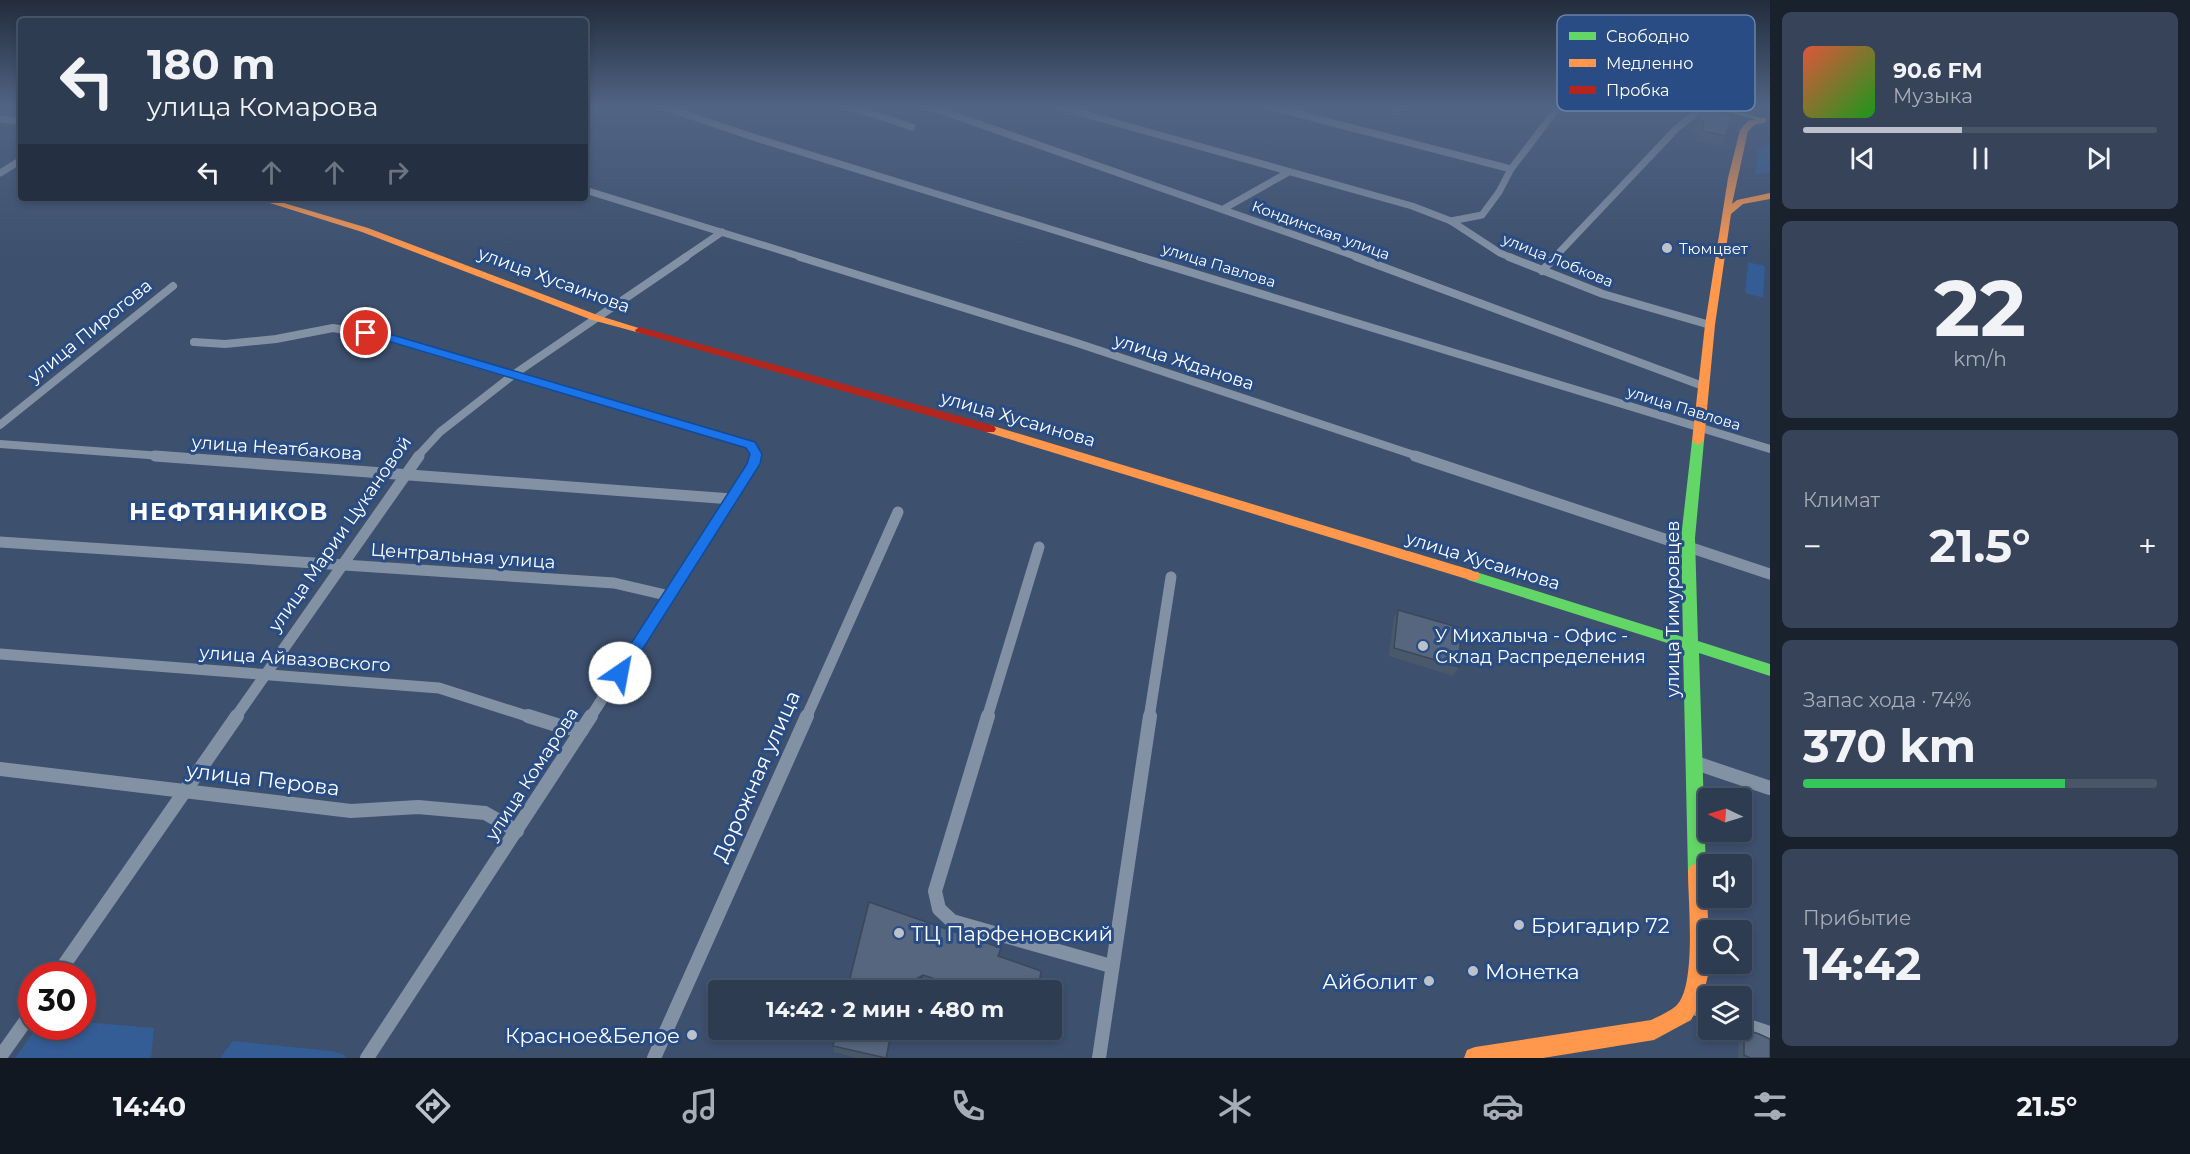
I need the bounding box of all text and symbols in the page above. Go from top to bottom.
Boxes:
legend [1557,15,1755,111]
text: Свободно [1606,27,1689,46]
text: 180 m [147,38,276,90]
icon: left [48,42,126,120]
text: Медленно [1606,54,1693,73]
text: 90.6 FM [1893,57,1982,84]
text: Пробка [1606,81,1669,100]
text: Музыка [1893,84,1973,108]
text: улица Комарова [147,90,379,123]
icon: previous [1846,142,1879,175]
icon: pause [1964,142,1997,175]
icon: next [2082,142,2115,175]
icon: left [192,156,225,189]
icon: ahead [255,156,288,189]
icon: ahead [318,156,351,189]
icon: right [381,156,414,189]
street label: Кондинская улица [1249,196,1393,264]
street label: улица Лобкова [1499,229,1616,291]
street label: улица Павлова [1159,238,1278,291]
place label: Тюмцвет [1679,239,1749,258]
marker: Тюмцвет [1660,241,1674,255]
street label: улица Хусаинова [474,242,633,318]
text: 22 [1934,260,2026,356]
street label: улица Пирогова [23,274,156,388]
pin [340,307,391,358]
icon: arrive [349,316,382,349]
street label: улица Жданова [1110,329,1257,395]
text: km/h [1953,347,2007,371]
street label: улица Павлова [1624,381,1743,434]
street label: улица Хусаинова [937,386,1098,452]
street label: улица Неатбакова [190,431,363,465]
street label: улица Марии Цукановой [263,432,416,637]
text: Климат [1803,488,1880,512]
district label: НЕФТЯНИКОВ [129,497,329,526]
text: 21.5° [1929,518,2031,573]
street label: улица Тимуровцев [1662,520,1684,699]
text: − [1803,526,1822,566]
text: + [2138,526,2157,566]
street label: улица Хусаинова [1402,527,1563,595]
street label: Центральная улица [370,539,556,573]
place label: У Михалыча - Офис - Склад Распределения [1435,625,1646,668]
marker: У Михалыча - Офис - Склад Распределения [1416,639,1430,653]
street label: улица Айвазовского [198,641,391,677]
position arrow [588,641,652,705]
street label: Дорожная улица [707,687,805,865]
text: Запас хода · 74% [1803,688,1971,712]
street label: улица Комарова [480,703,583,846]
text: 370 km [1803,718,1976,773]
street label: улица Перова [184,757,341,801]
north arrow [1698,788,1752,842]
map controls [1698,788,1752,1040]
button: sound [1698,854,1752,908]
text: Прибытие [1803,906,1911,930]
place label: Бригадир 72 [1531,913,1670,938]
marker: Бригадир 72 [1512,918,1526,932]
button: search [1698,920,1752,974]
place label: ТЦ Парфеновский [911,921,1113,946]
marker: ТЦ Парфеновский [892,926,906,940]
text: 14:42 [1803,936,1921,991]
place label: Монетка [1485,959,1579,984]
speed limit sign: 30 [18,962,96,1040]
marker: Монетка [1466,964,1480,978]
place label: Айболит [1322,969,1417,994]
marker: Айболит [1422,974,1436,988]
button: layers [1698,986,1752,1040]
text: 14:42 · 2 мин · 480 m [766,996,1004,1023]
place label: Красное&Белое [505,1023,680,1048]
marker: Красное&Белое [685,1028,699,1042]
icon: directions [412,1085,454,1127]
icon: music [679,1085,721,1127]
icon: phone [947,1085,989,1127]
icon: climate [1214,1085,1256,1127]
icon: car [1482,1085,1524,1127]
icon: filters [1749,1085,1791,1127]
text: 14:40 [113,1090,186,1123]
text: 21.5° [2016,1090,2077,1123]

